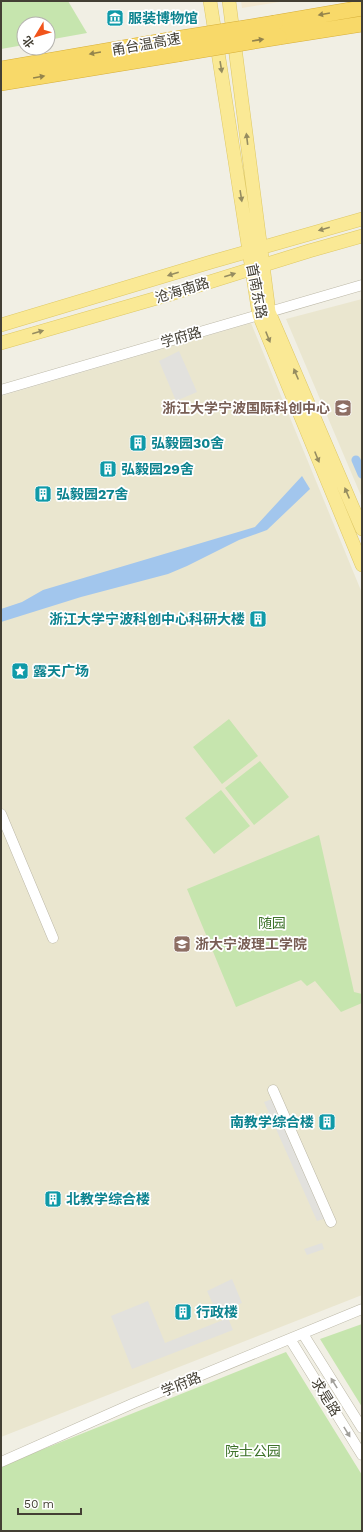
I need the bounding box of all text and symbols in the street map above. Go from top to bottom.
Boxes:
museum icon: 服装博物馆 [105,8,125,28]
place label: 服装博物馆 [128,10,198,26]
one-way arrow [317,12,330,18]
north arrow [16,16,56,56]
street label: 甬台温高速 [110,30,182,58]
text: 北 [20,34,37,50]
one-way arrow [252,37,264,43]
one-way arrow [89,50,101,56]
one-way arrow [218,61,224,73]
one-way arrow [33,74,46,80]
one-way arrow [244,133,250,145]
one-way arrow [238,190,244,202]
one-way arrow [318,226,330,232]
street label: 首南东路 [244,262,270,320]
one-way arrow [166,271,178,277]
one-way arrow [224,272,236,278]
street label: 沧海南路 [153,274,211,306]
street label: 学府路 [159,324,203,350]
one-way arrow [33,329,45,335]
one-way arrow [265,331,271,342]
one-way arrow [292,367,298,379]
school or university icon: 浙江大学宁波国际科创中心 [333,398,353,418]
place label: 浙江大学宁波国际科创中心 [162,400,330,416]
building icon: 弘毅园30舍 [128,433,148,453]
place label: 弘毅园30舍 [151,435,224,451]
one-way arrow [314,451,320,462]
building icon: 弘毅园29舍 [98,459,118,479]
place label: 弘毅园29舍 [121,461,194,477]
building icon: 弘毅园27舍 [33,484,53,504]
place label: 弘毅园27舍 [56,486,129,502]
one-way arrow [344,488,350,499]
building icon: 浙江大学宁波科创中心科研大楼 [248,609,268,629]
place label: 浙江大学宁波科创中心科研大楼 [49,611,245,627]
place icon: 露天广场 [10,661,30,681]
place label: 露天广场 [33,663,89,679]
park label: 随园 [258,915,286,931]
school or university icon: 浙大宁波理工学院 [172,934,192,954]
place label: 浙大宁波理工学院 [195,936,307,952]
building icon: 南教学综合楼 [317,1112,337,1132]
place label: 南教学综合楼 [230,1114,314,1130]
building icon: 北教学综合楼 [43,1189,63,1209]
place label: 北教学综合楼 [66,1191,150,1207]
building icon: 行政楼 [173,1302,193,1322]
place label: 行政楼 [196,1304,238,1320]
street label: 学府路 [159,1369,203,1399]
street label: 求是路 [308,1375,344,1419]
one-way arrow [330,1378,338,1388]
one-way arrow [344,1426,351,1438]
park label: 院士公园 [225,1443,281,1459]
scale bar [18,1490,81,1516]
text: 50 m [24,1497,54,1511]

